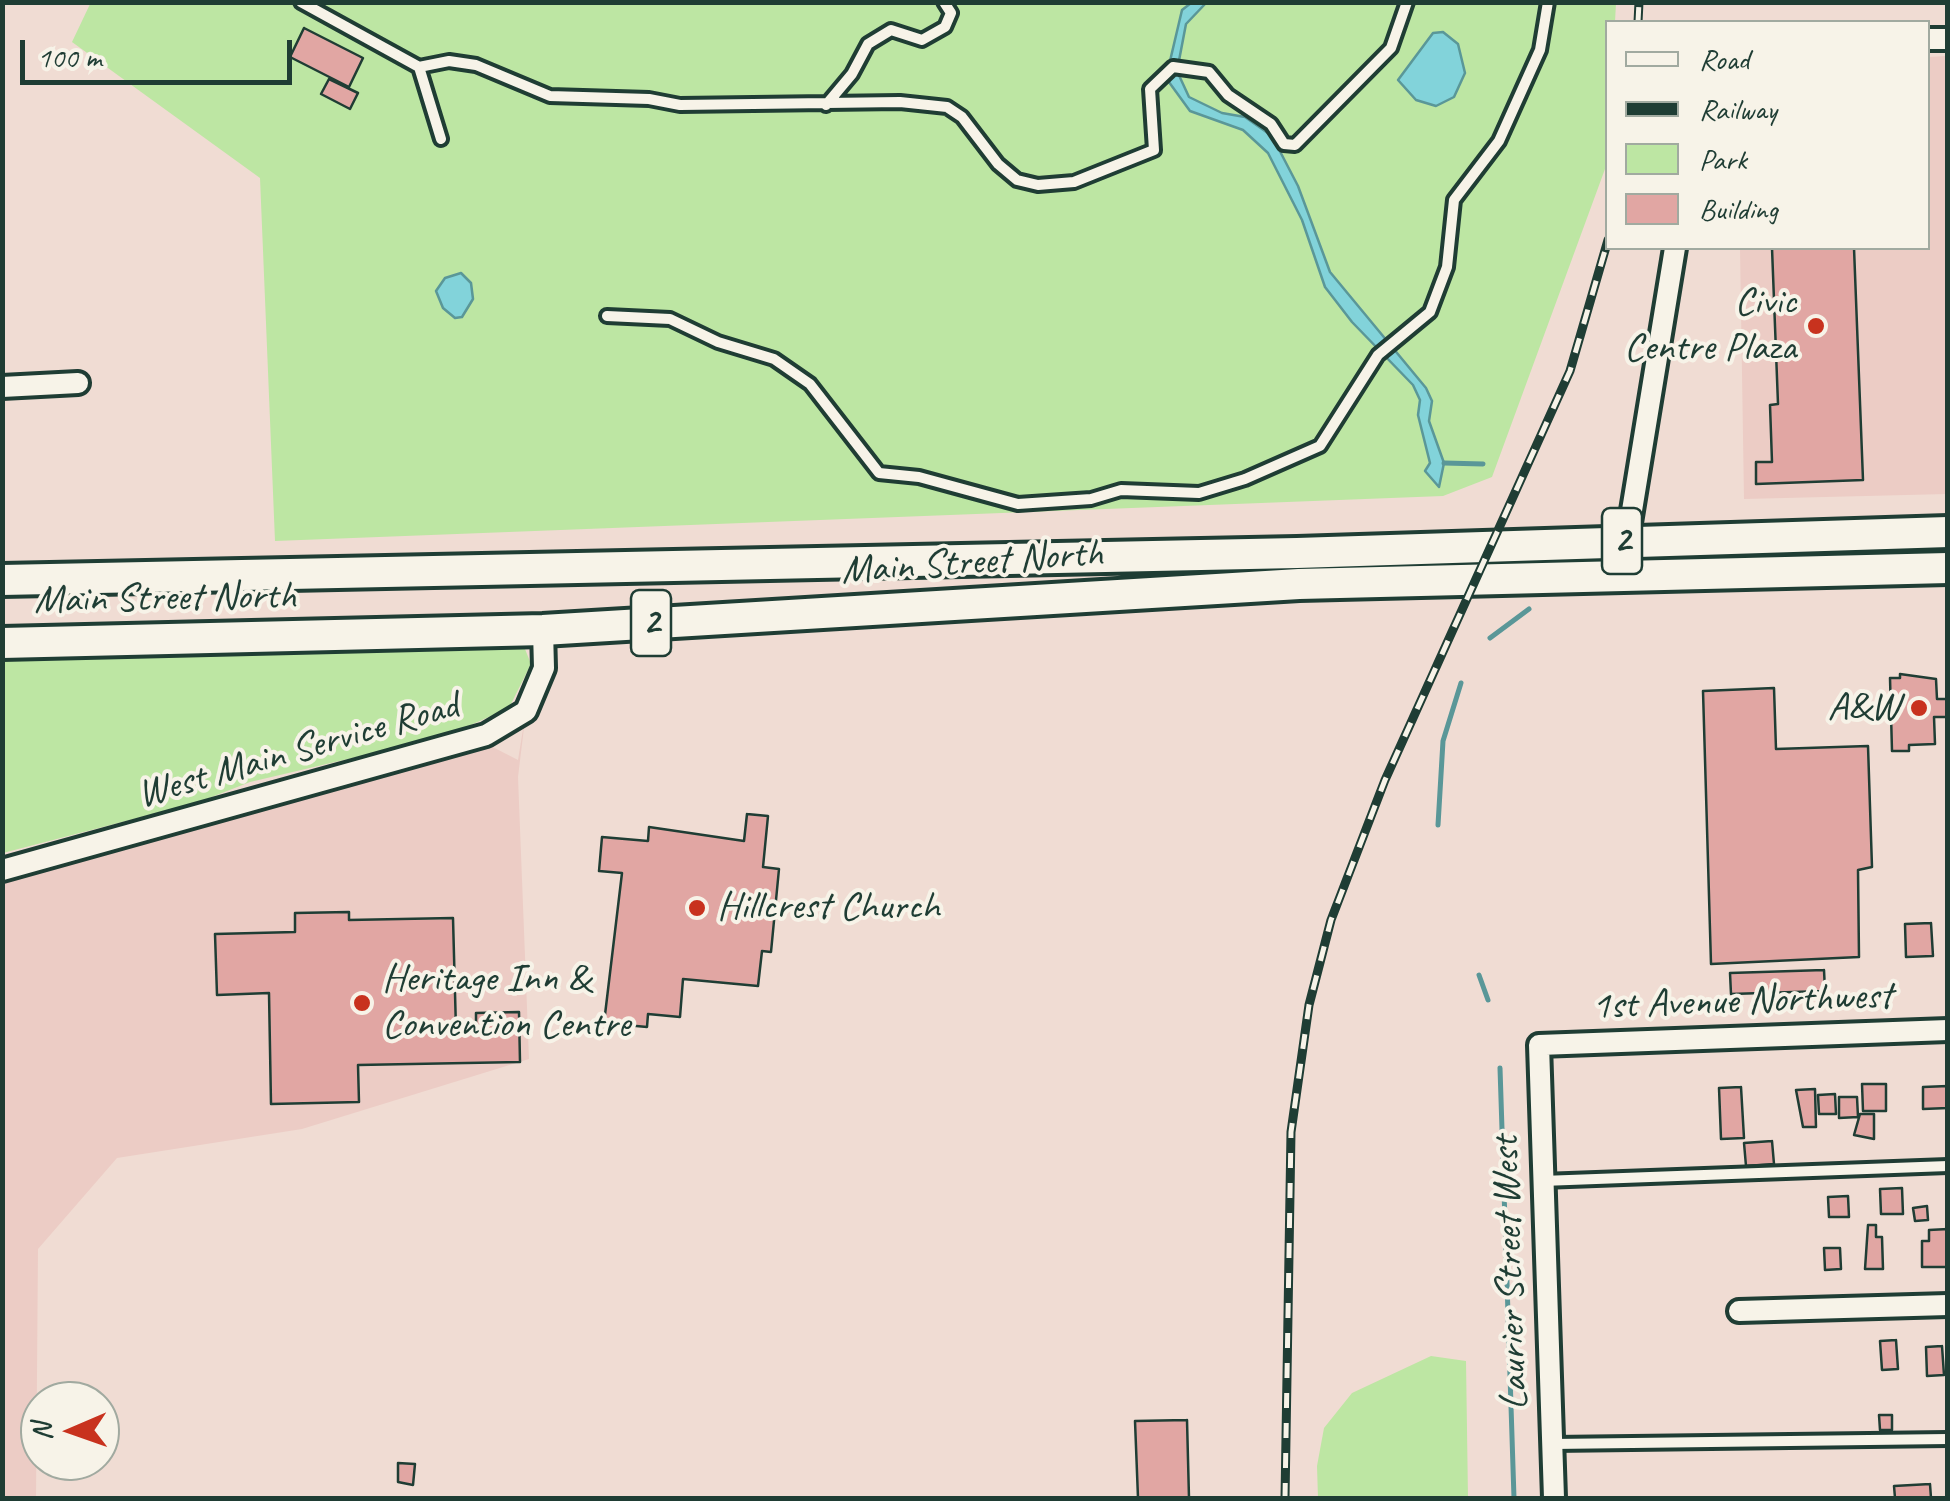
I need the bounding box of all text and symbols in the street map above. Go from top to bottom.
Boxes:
scale bar [25,20,298,82]
legend [1605,20,1930,250]
text: 100 m [37,38,102,76]
text: Road [1699,40,1749,78]
text: Railway [1699,90,1777,128]
text: Park [1699,140,1747,178]
text: Building [1699,190,1778,228]
place label: Civic Centre Plaza [1624,279,1796,373]
marker: Civic Centre Plaza [1805,315,1827,337]
road number: 2 [1602,508,1642,574]
street label: Main Street North [840,530,1104,596]
street label: Main Street North [34,573,296,625]
road number: 2 [631,590,671,656]
street label: West Main Service Road [132,682,464,820]
place label: A&W [1828,684,1899,732]
marker: A&W [1908,697,1930,719]
place label: Hillcrest Church [717,884,940,932]
marker: Hillcrest Church [686,897,708,919]
place label: Heritage Inn & Convention Centre [382,956,630,1050]
street label: 1st Avenue Northwest [1591,973,1893,1031]
marker: Heritage Inn & Convention Centre [351,992,373,1014]
street label: Laurier Street West [1482,1135,1540,1411]
north arrow [20,1381,120,1481]
text: N [24,1423,59,1441]

